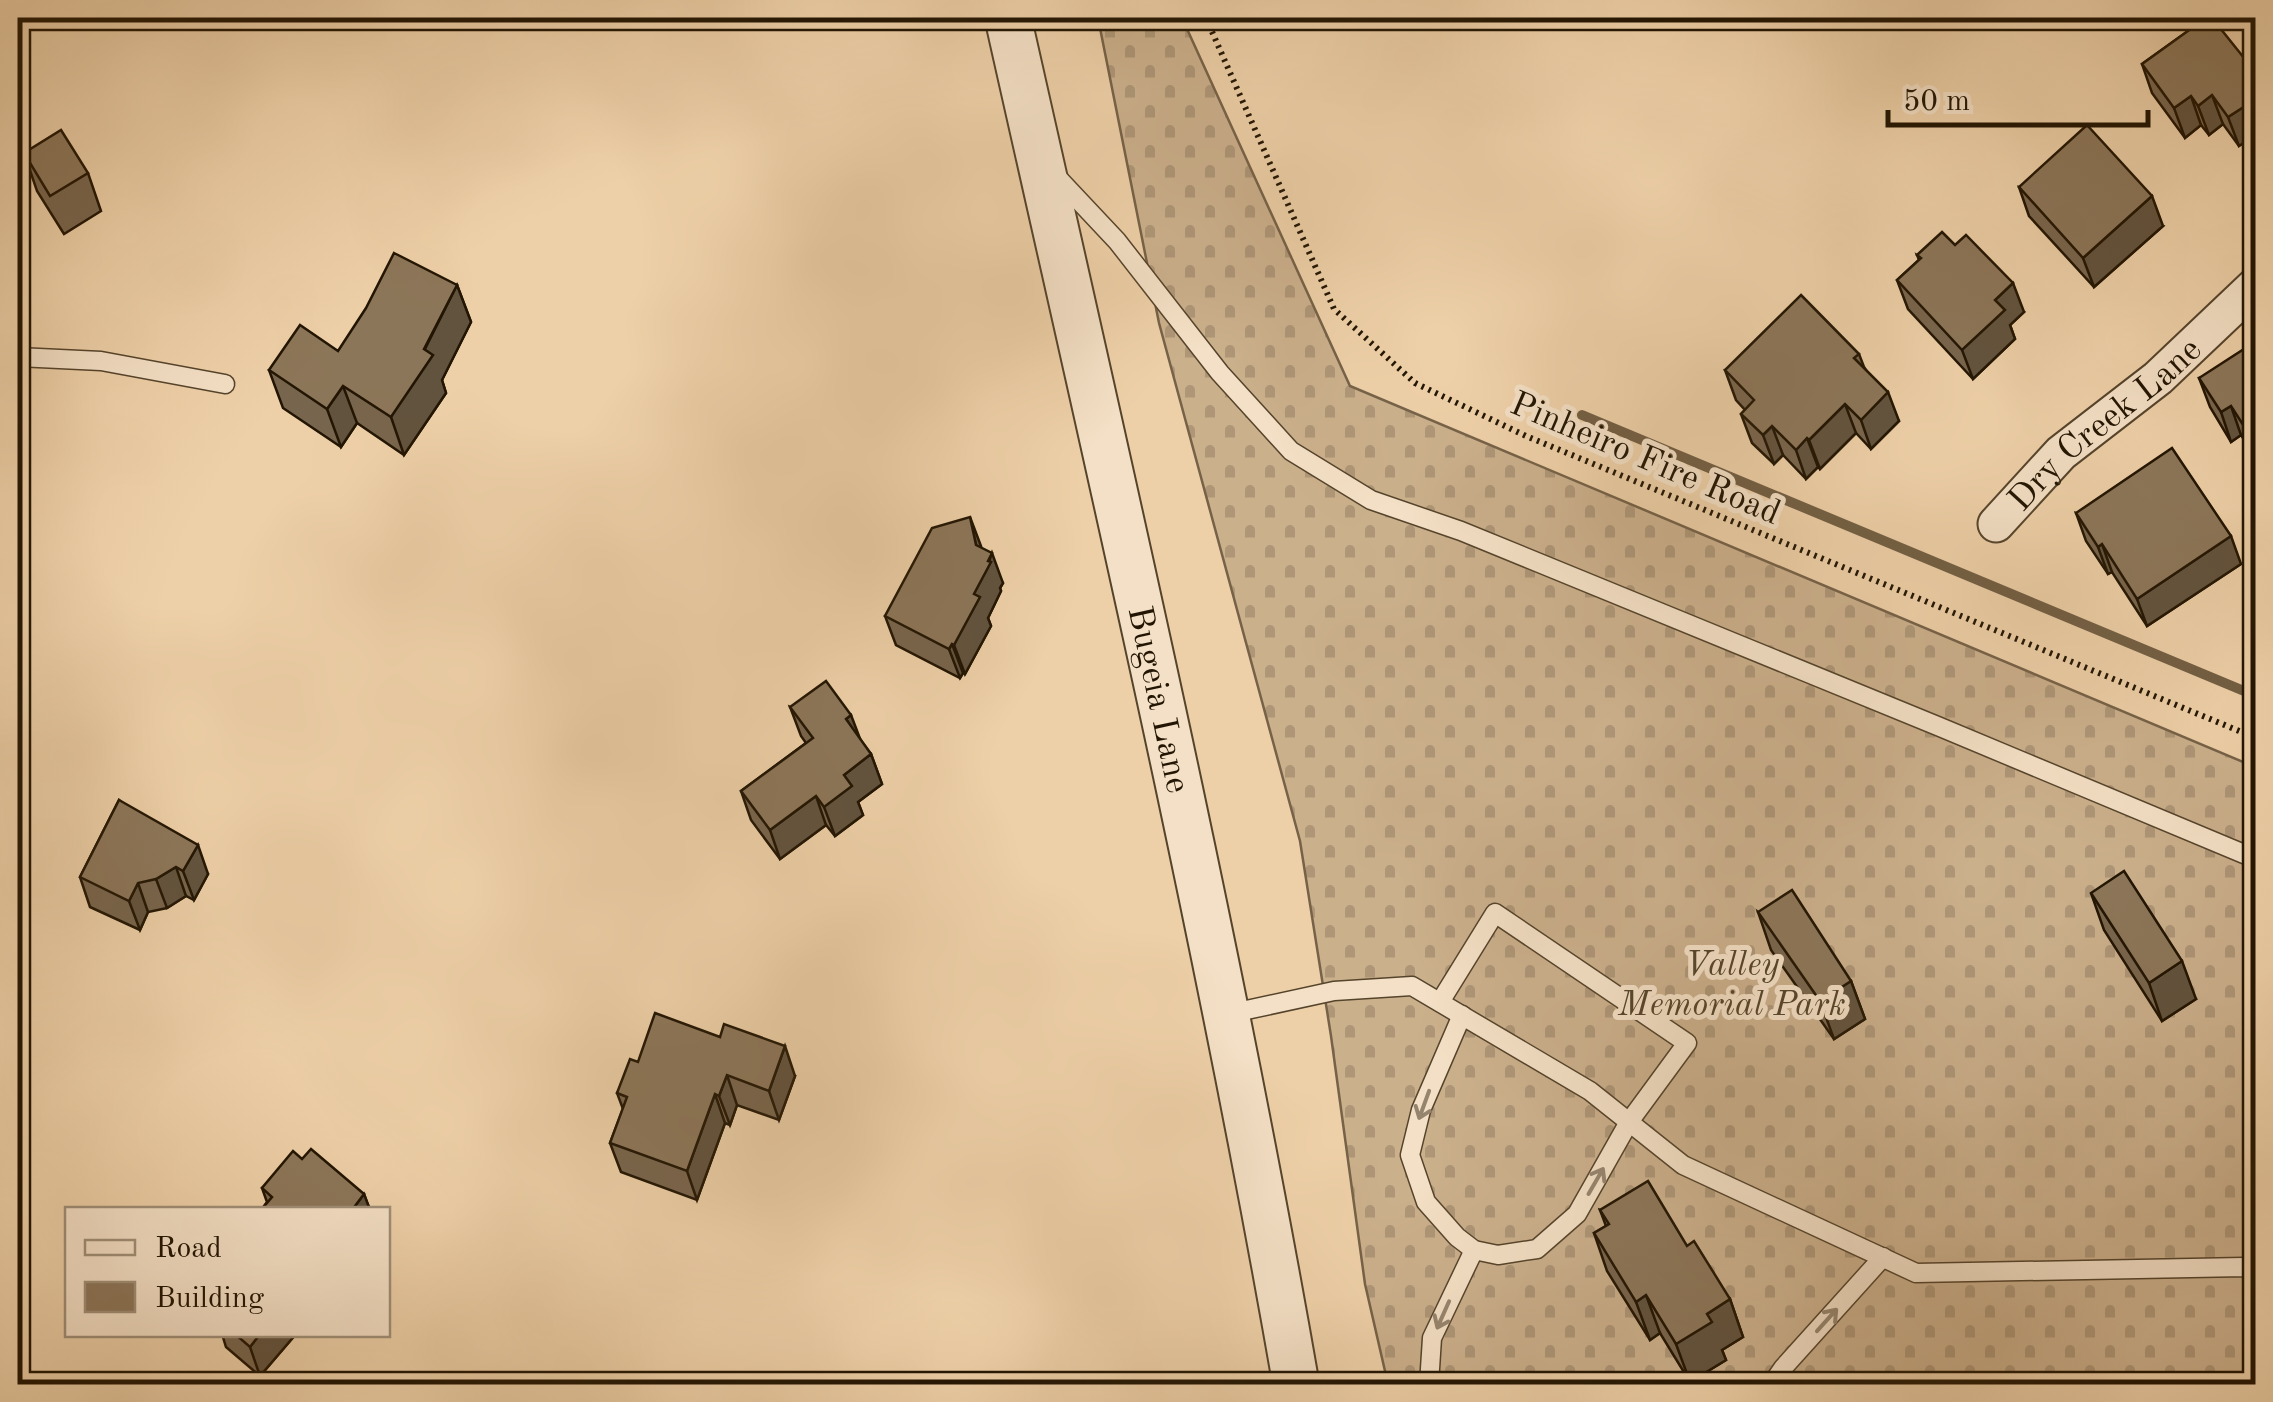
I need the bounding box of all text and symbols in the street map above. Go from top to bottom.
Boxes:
scale bar [1888,65,2148,127]
text: 50 m [1903,87,1970,117]
street label: Dry Creek Lane [2003,332,2209,518]
street label: Pinheiro Fire Road [1505,387,1785,532]
street label: Bugeia Lane [1120,603,1195,796]
park label: Valley Memorial Park [1617,948,1846,1023]
one-way arrow [1414,1089,1432,1121]
one-way arrow [1586,1167,1606,1196]
legend [65,1207,390,1337]
text: Road [155,1234,222,1264]
text: Building [155,1284,264,1314]
one-way arrow [1433,1299,1451,1330]
one-way arrow [1815,1308,1838,1333]

